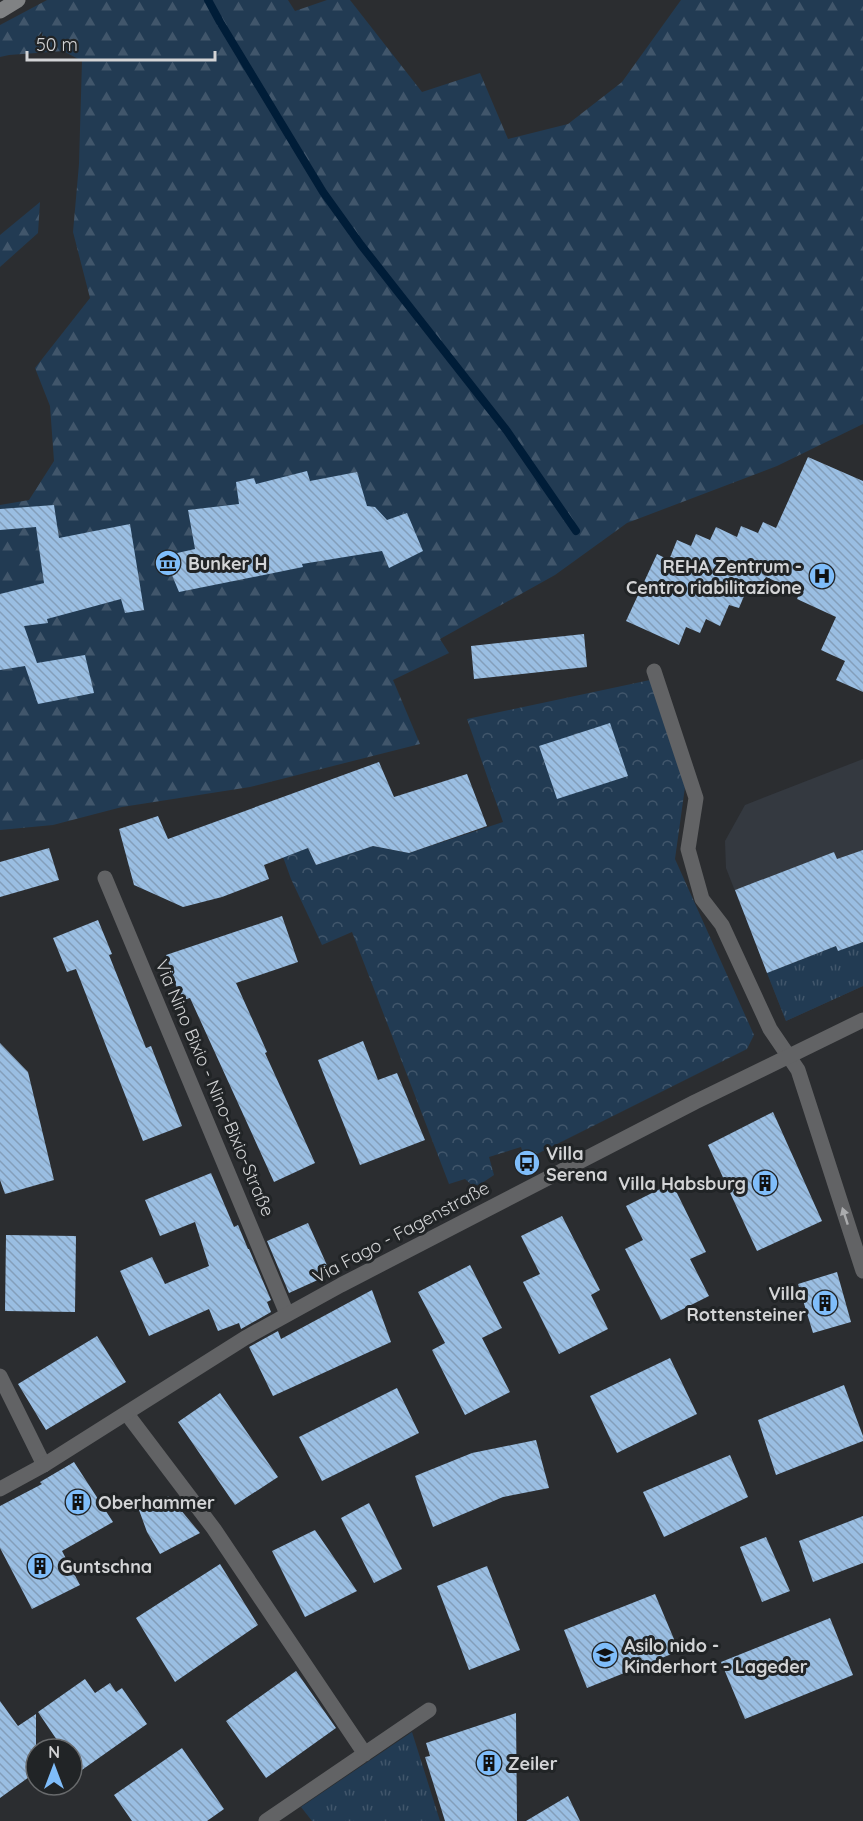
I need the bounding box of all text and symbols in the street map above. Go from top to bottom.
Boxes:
scale bar [27,24,214,62]
text: 50 m [36,33,78,56]
museum icon: Bunker H [153,548,183,578]
place label: Bunker H [188,552,267,575]
place label: REHA Zentrum - Centro riabilitazione [626,555,802,599]
hospital icon: REHA Zentrum - Centro riabilitazione [807,561,837,591]
street label: Via Nino Bixio - Nino-Bixio-Straße [150,956,280,1220]
place label: Villa Serena [546,1142,607,1186]
bus stop icon: Villa Serena [512,1148,542,1178]
building icon: Villa Habsburg [750,1168,780,1198]
place label: Villa Habsburg [618,1172,746,1195]
street label: Via Fago - Fagenstraße [309,1176,493,1288]
one-way arrow [840,1207,849,1225]
place label: Villa Rottensteiner [687,1282,806,1326]
building icon: Villa Rottensteiner [810,1288,840,1318]
building icon: Oberhammer [63,1487,93,1517]
place label: Oberhammer [98,1491,215,1514]
building icon: Guntschna [25,1551,55,1581]
place label: Guntschna [60,1555,152,1578]
place label: Asilo nido - Kinderhort - Lageder [624,1634,808,1678]
school or university icon: Asilo nido - Kinderhort - Lageder [590,1640,620,1670]
north arrow [24,1737,84,1797]
text: N [48,1742,60,1762]
building icon: Zeiler [474,1748,504,1778]
place label: Zeiler [508,1752,558,1775]

